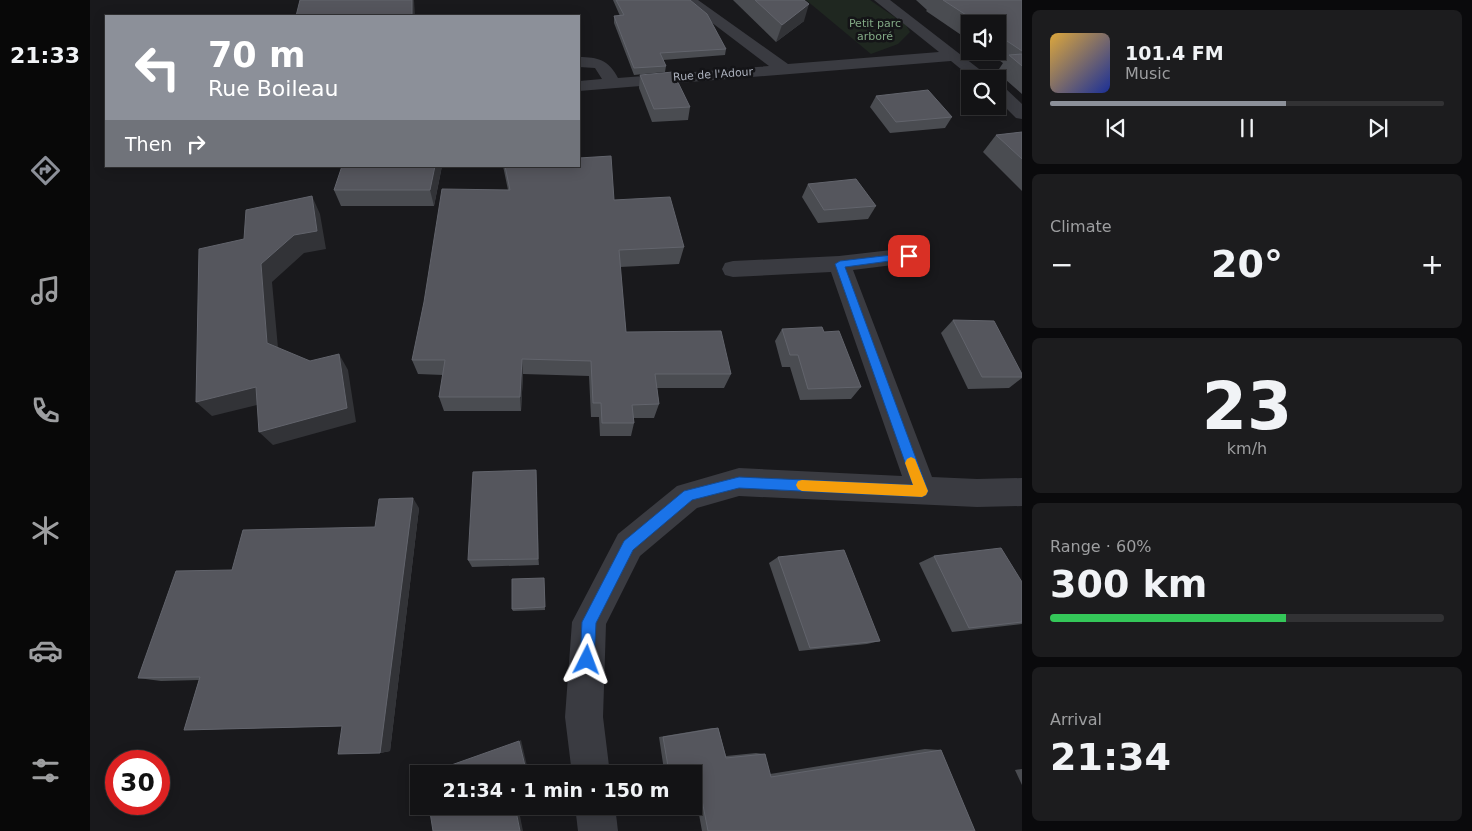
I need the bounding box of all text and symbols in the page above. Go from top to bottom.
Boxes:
map controls [961,15,1006,115]
button: sound [961,15,1006,60]
park label: Petit parc arboré [849,17,901,43]
icon: left [125,35,190,100]
text: 70 m [208,35,305,75]
text: 101.4 FM [1125,42,1224,64]
text: 21:33 [10,43,80,68]
text: Music [1125,64,1171,83]
street label: Rue de l'Adour [673,65,754,84]
button: search [961,70,1006,115]
text: Rue Boileau [208,76,339,101]
icon: previous [1102,114,1130,142]
icon: pause [1233,114,1261,142]
icon: next [1364,114,1392,142]
icon: right [182,130,210,158]
text: Then [125,133,172,155]
icon: directions [28,153,63,188]
text: Climate [1050,217,1112,236]
pin [888,235,930,277]
icon: arrive [895,242,923,270]
text: 20° [1211,242,1283,286]
text: − [1050,248,1073,281]
text: + [1421,248,1444,281]
icon: music [28,273,63,308]
text: 23 [1202,369,1292,444]
icon: phone [28,393,63,428]
text: km/h [1227,439,1267,458]
icon: climate [28,513,63,548]
text: Range · 60% [1050,537,1152,556]
text: 300 km [1050,562,1207,606]
icon: car [28,633,63,668]
position arrow [560,633,612,685]
text: Arrival [1050,710,1102,729]
text: 21:34 [1050,735,1171,779]
speed limit sign: 30 [105,750,170,815]
icon: filters [28,753,63,788]
text: 21:34 · 1 min · 150 m [442,779,670,801]

